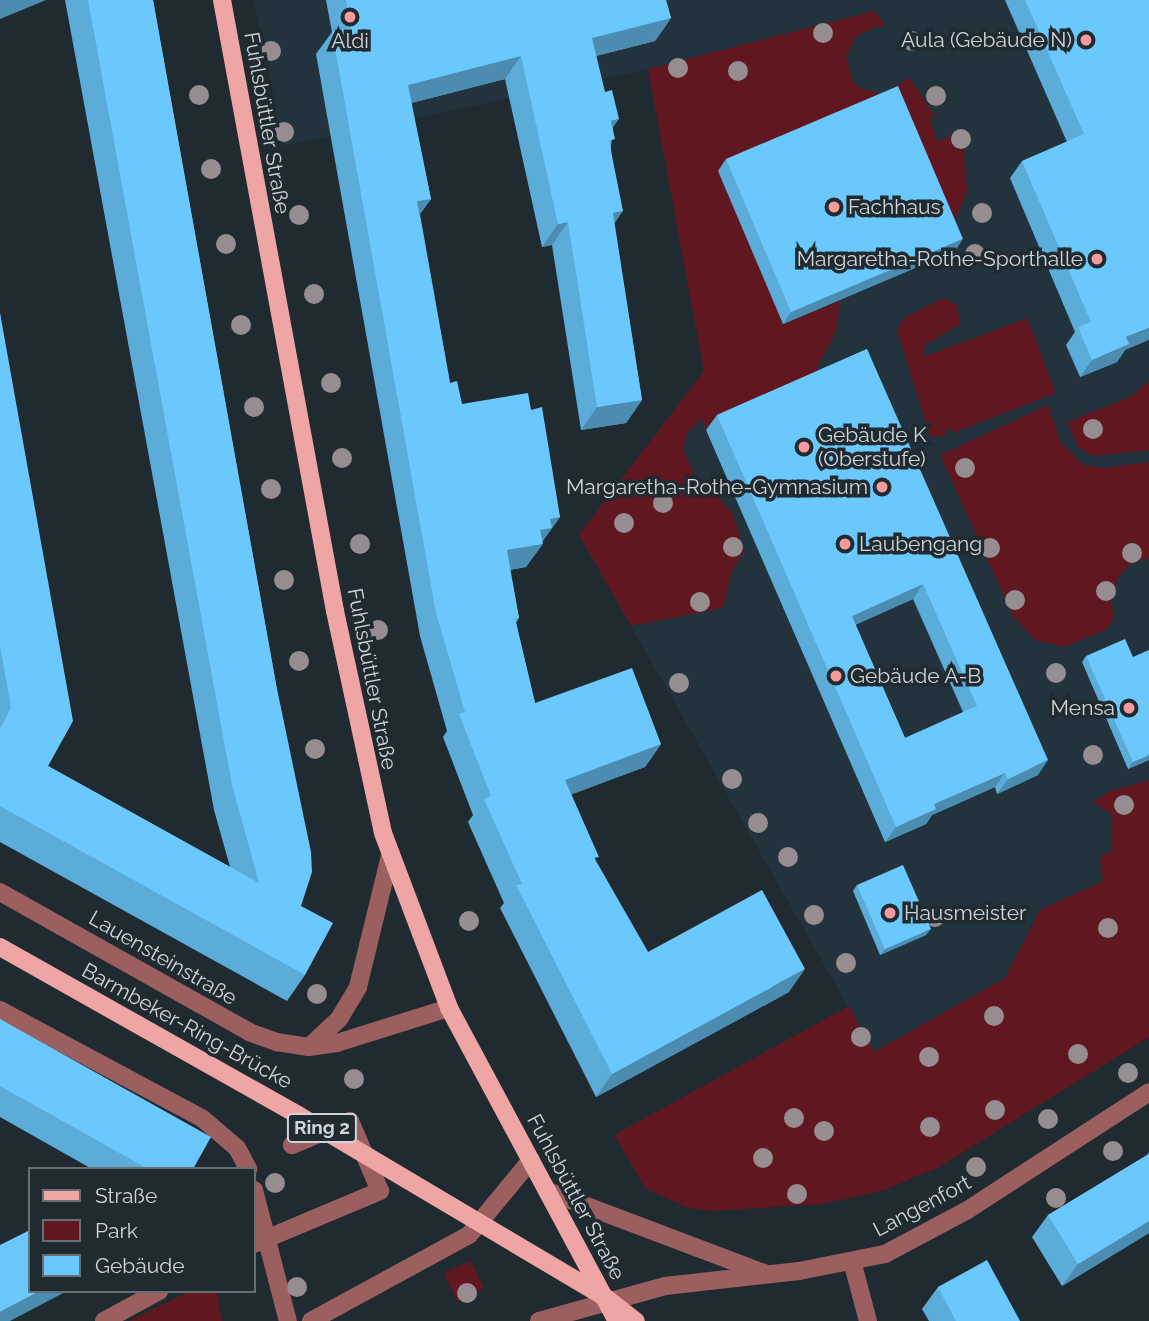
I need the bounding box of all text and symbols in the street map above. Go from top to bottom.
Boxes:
marker: Aldi [342,9,358,25]
place label: Aula (Gebäude N) [901,27,1072,53]
place label: Aldi [331,28,369,54]
street label: Fuhlsbüttler Straße [239,30,295,216]
marker: Aula (Gebäude N) [1078,32,1094,48]
place label: Fachhaus [848,194,941,220]
marker: Fachhaus [826,199,842,215]
place label: Margaretha-Rothe-Sporthalle [797,246,1083,272]
marker: Margaretha-Rothe-Sporthalle [1089,251,1105,267]
place label: Gebäude K (Oberstufe) [818,422,926,472]
marker: Gebäude K (Oberstufe) [796,439,812,455]
place label: Margaretha-Rothe-Gymnasium [566,474,868,500]
marker: Margaretha-Rothe-Gymnasium [874,479,890,495]
place label: Laubengang [859,531,982,557]
marker: Laubengang [837,536,853,552]
street label: Fuhlsbüttler Straße [342,586,402,772]
place label: Gebäude A-B [850,663,982,689]
marker: Gebäude A-B [828,668,844,684]
place label: Mensa [1051,695,1115,721]
marker: Mensa [1121,700,1137,716]
place label: Hausmeister [904,900,1026,926]
street label: Lauensteinstraße [85,905,241,1011]
marker: Hausmeister [882,905,898,921]
street label: Barmbeker-Ring-Brücke [78,958,296,1094]
street label: Fuhlsbüttler Straße [521,1110,631,1284]
road number: Ring 2 [285,1112,359,1144]
legend [28,1167,256,1293]
street label: Langenfort [869,1170,975,1242]
text: Straße [95,1183,157,1208]
text: Park [95,1218,138,1243]
text: Gebäude [95,1253,185,1278]

